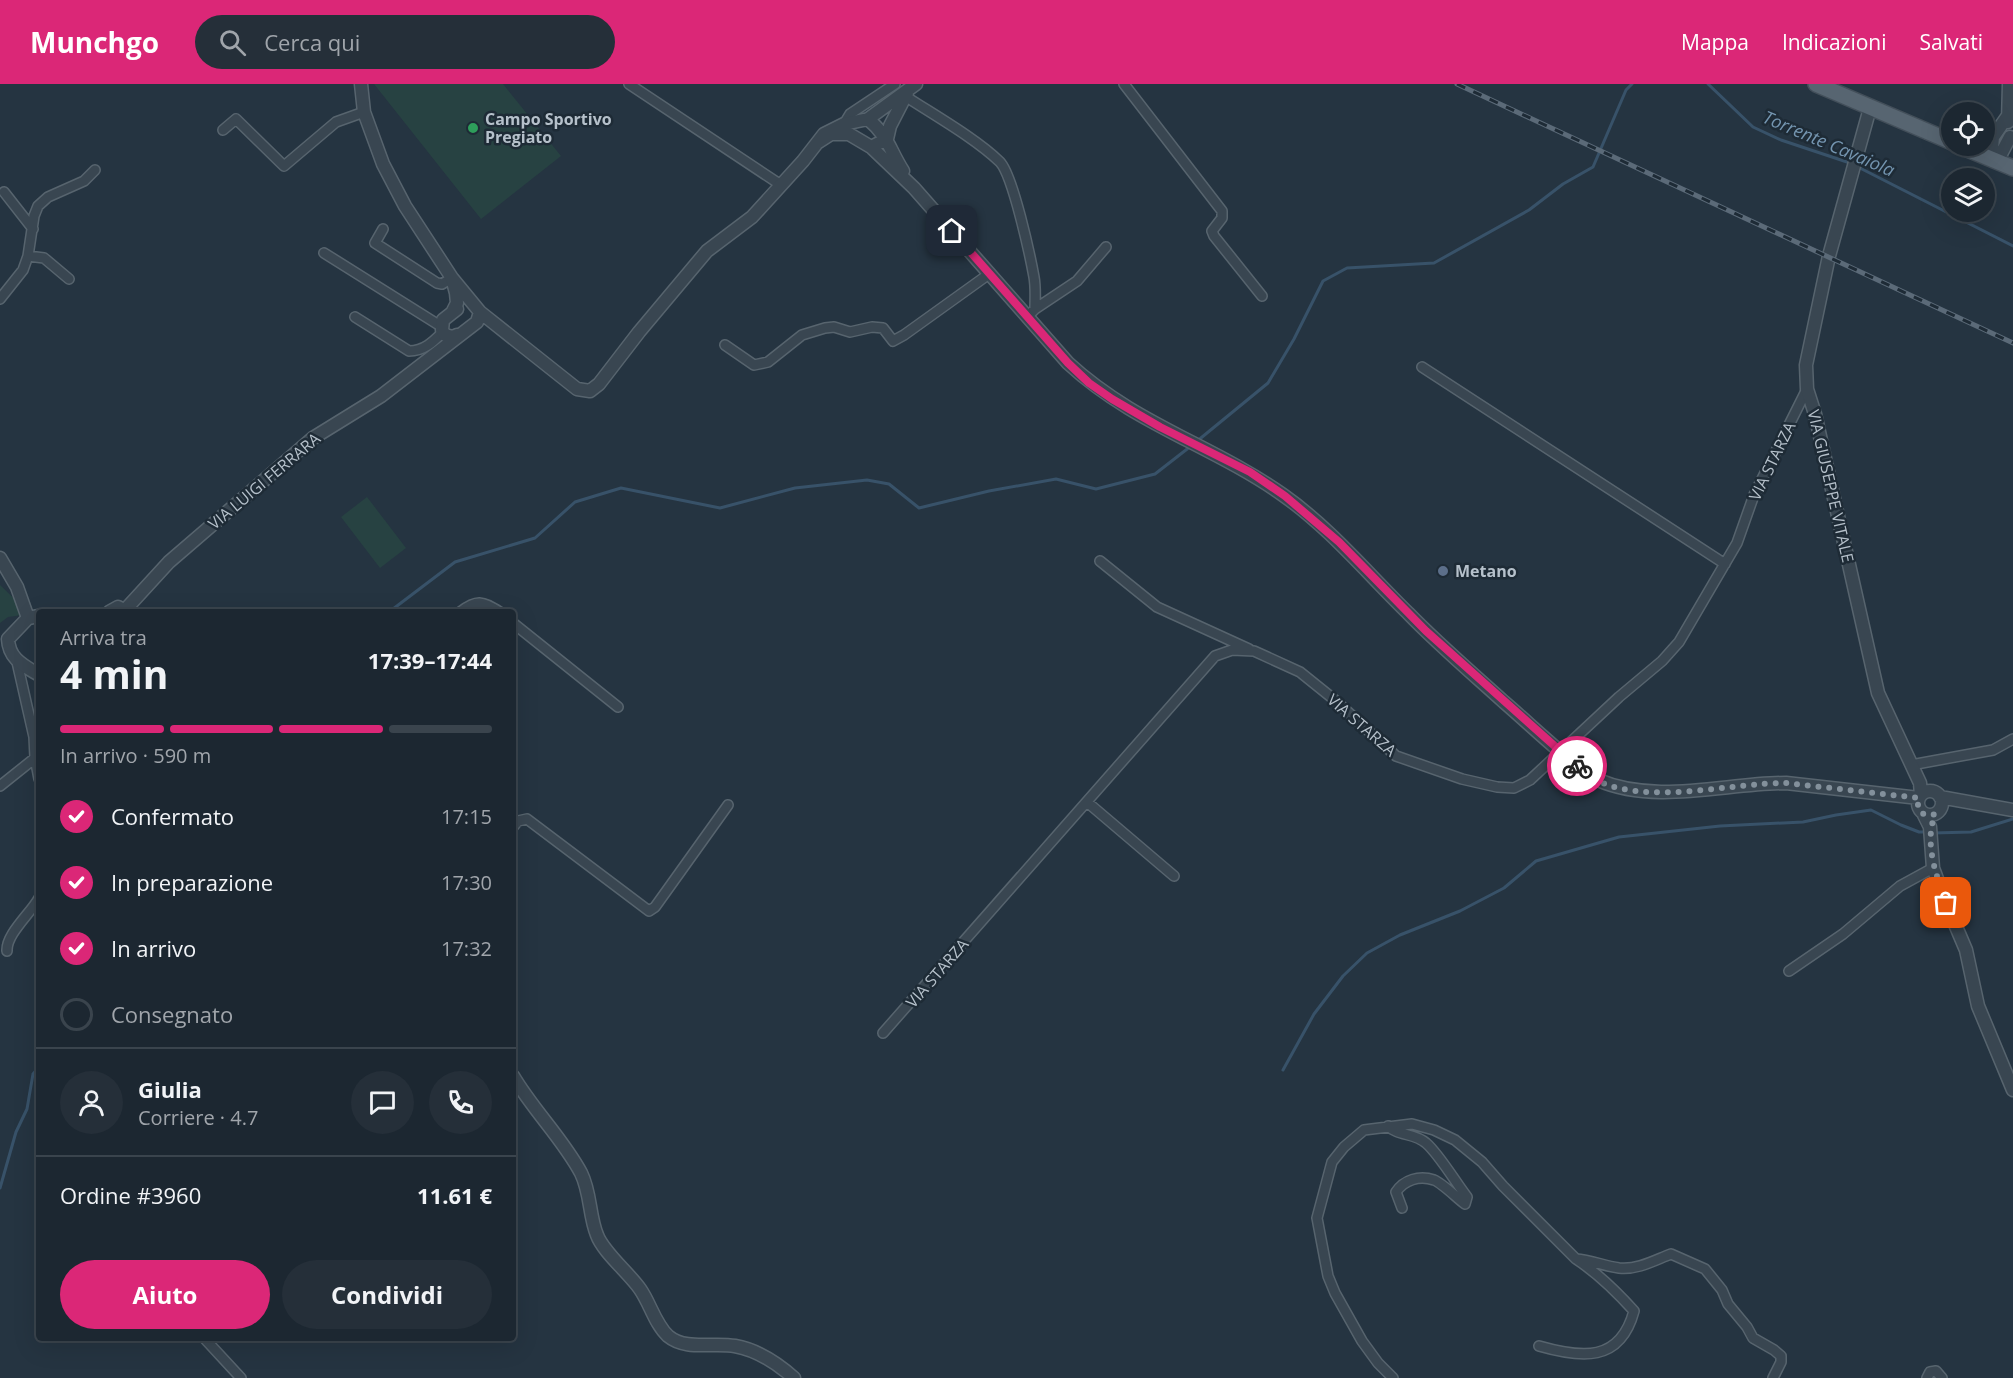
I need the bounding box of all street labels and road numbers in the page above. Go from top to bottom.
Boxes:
street label: VIA GIUSEPPE VITALE [1803,407,1859,565]
street label: VIA STARZA [1743,417,1801,504]
street label: VIA LUIGI FERRARA [203,427,325,534]
street label: VIA STARZA [1323,689,1402,762]
street label: VIA STARZA [901,933,974,1012]

